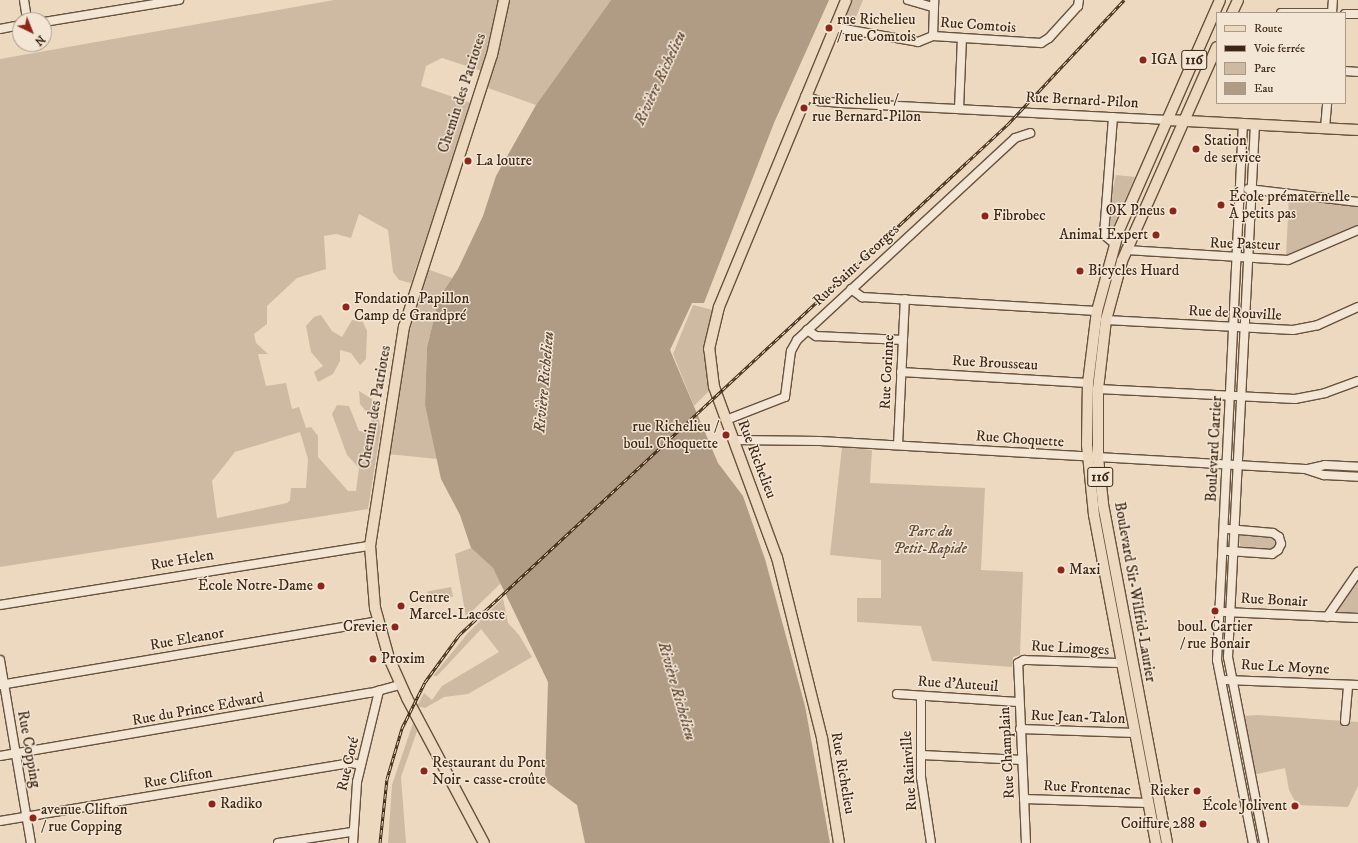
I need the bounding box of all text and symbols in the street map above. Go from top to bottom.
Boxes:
place label: rue Richelieu / rue Comtois [837,10,916,45]
north arrow [12,12,52,52]
legend [1216,12,1346,104]
street label: Rue Comtois [939,13,1017,37]
text: Route [1254,21,1282,36]
marker: rue Richelieu / rue Comtois [824,23,834,33]
water label: Rivière Richelieu [630,28,690,128]
street label: Chemin des Patriotes [434,31,490,155]
text: N [31,32,48,48]
text: Voie ferrée [1254,41,1305,56]
road number: 116 [1181,48,1207,72]
place label: IGA [1151,51,1177,69]
marker: IGA [1138,55,1148,65]
text: Parc [1254,61,1276,76]
text: Eau [1254,81,1273,96]
street label: Rue Bernard-Pilon [1025,88,1139,112]
place label: rue Richelieu / rue Bernard-Pilon [812,90,921,125]
marker: rue Richelieu / rue Bernard-Pilon [799,103,809,113]
place label: Station de service [1204,131,1261,166]
marker: Station de service [1191,144,1201,154]
place label: La loutre [476,152,532,170]
marker: La loutre [463,156,473,166]
place label: École prématernelle À petits pas [1229,187,1350,222]
marker: École prématernelle À petits pas [1216,200,1226,210]
place label: OK Pneus [1106,202,1165,220]
marker: OK Pneus [1168,206,1178,216]
place label: Fibrobec [993,207,1046,225]
marker: Fibrobec [980,211,990,221]
street label: Rue Saint-Georges [809,220,903,310]
place label: Animal Expert [1059,226,1148,244]
marker: Animal Expert [1151,230,1161,240]
street label: Rue Pasteur [1209,234,1281,254]
place label: Bicycles Huard [1088,262,1179,280]
marker: Bicycles Huard [1075,266,1085,276]
place label: Fondation Papillon Camp de Grandpré [354,289,469,324]
marker: Fondation Papillon Camp de Grandpré [341,302,351,312]
street label: Rue de Rouville [1188,302,1282,324]
water label: Rivière Richelieu [530,330,558,434]
street label: Rue Corinne [876,334,898,410]
street label: Chemin des Patriotes [355,344,395,470]
street label: Rue Brousseau [952,352,1038,374]
street label: Boulevard Cartier [1202,395,1226,503]
place label: rue Richelieu / boul. Choquette [623,417,718,452]
street label: Rue Richelieu [734,417,780,501]
street label: Rue Choquette [975,427,1065,451]
marker: rue Richelieu / boul. Choquette [721,430,731,440]
road number: 116 [1087,465,1113,489]
street label: Boulevard Sir-Wilfrid-Laurier [1110,500,1160,684]
park label: Parc du Petit-Rapide [893,522,967,557]
street label: Rue Helen [149,546,215,574]
place label: Maxi [1069,561,1100,579]
marker: Maxi [1056,565,1066,575]
place label: École Notre-Dame [198,577,313,595]
marker: École Notre-Dame [316,581,326,591]
place label: Centre Marcel-Lacoste [409,588,505,623]
street label: Rue Bonair [1240,589,1308,611]
marker: Centre Marcel-Lacoste [396,601,406,611]
marker: boul. Cartier / rue Bonair [1210,606,1220,616]
place label: boul. Cartier / rue Bonair [1177,617,1253,652]
place label: Crevier [343,618,387,636]
marker: Crevier [390,622,400,632]
street label: Rue Eleanor [149,624,225,654]
street label: Rue Limoges [1030,637,1110,659]
water label: Rivière Richelieu [654,639,700,743]
place label: Proxim [381,650,425,668]
marker: Proxim [368,654,378,664]
street label: Rue Le Moyne [1240,656,1330,678]
street label: Rue d'Auteuil [917,672,999,696]
street label: Rue du Prince Edward [131,689,265,729]
street label: Rue Jean-Talon [1030,706,1126,728]
street label: Rue Champlain [996,707,1018,799]
street label: Rue Copping [13,709,45,789]
street label: Rue Rainville [897,730,921,812]
street label: Rue Richelieu [827,731,859,815]
street label: Rue Coté [333,735,363,793]
place label: Restaurant du Pont Noir - casse-croûte [432,753,546,788]
street label: Rue Clifton [142,764,214,792]
marker: Restaurant du Pont Noir - casse-croûte [419,766,429,776]
street label: Rue Frontenac [1043,777,1131,799]
place label: Rieker [1150,782,1189,800]
marker: Rieker [1192,786,1202,796]
place label: Radiko [220,795,262,813]
place label: École Jolivent [1202,797,1287,815]
marker: Radiko [207,799,217,809]
place label: avenue Clifton / rue Copping [41,800,128,835]
marker: École Jolivent [1290,801,1300,811]
marker: avenue Clifton / rue Copping [28,813,38,823]
place label: Coiffure 288 [1121,815,1195,833]
marker: Coiffure 288 [1198,819,1208,829]

